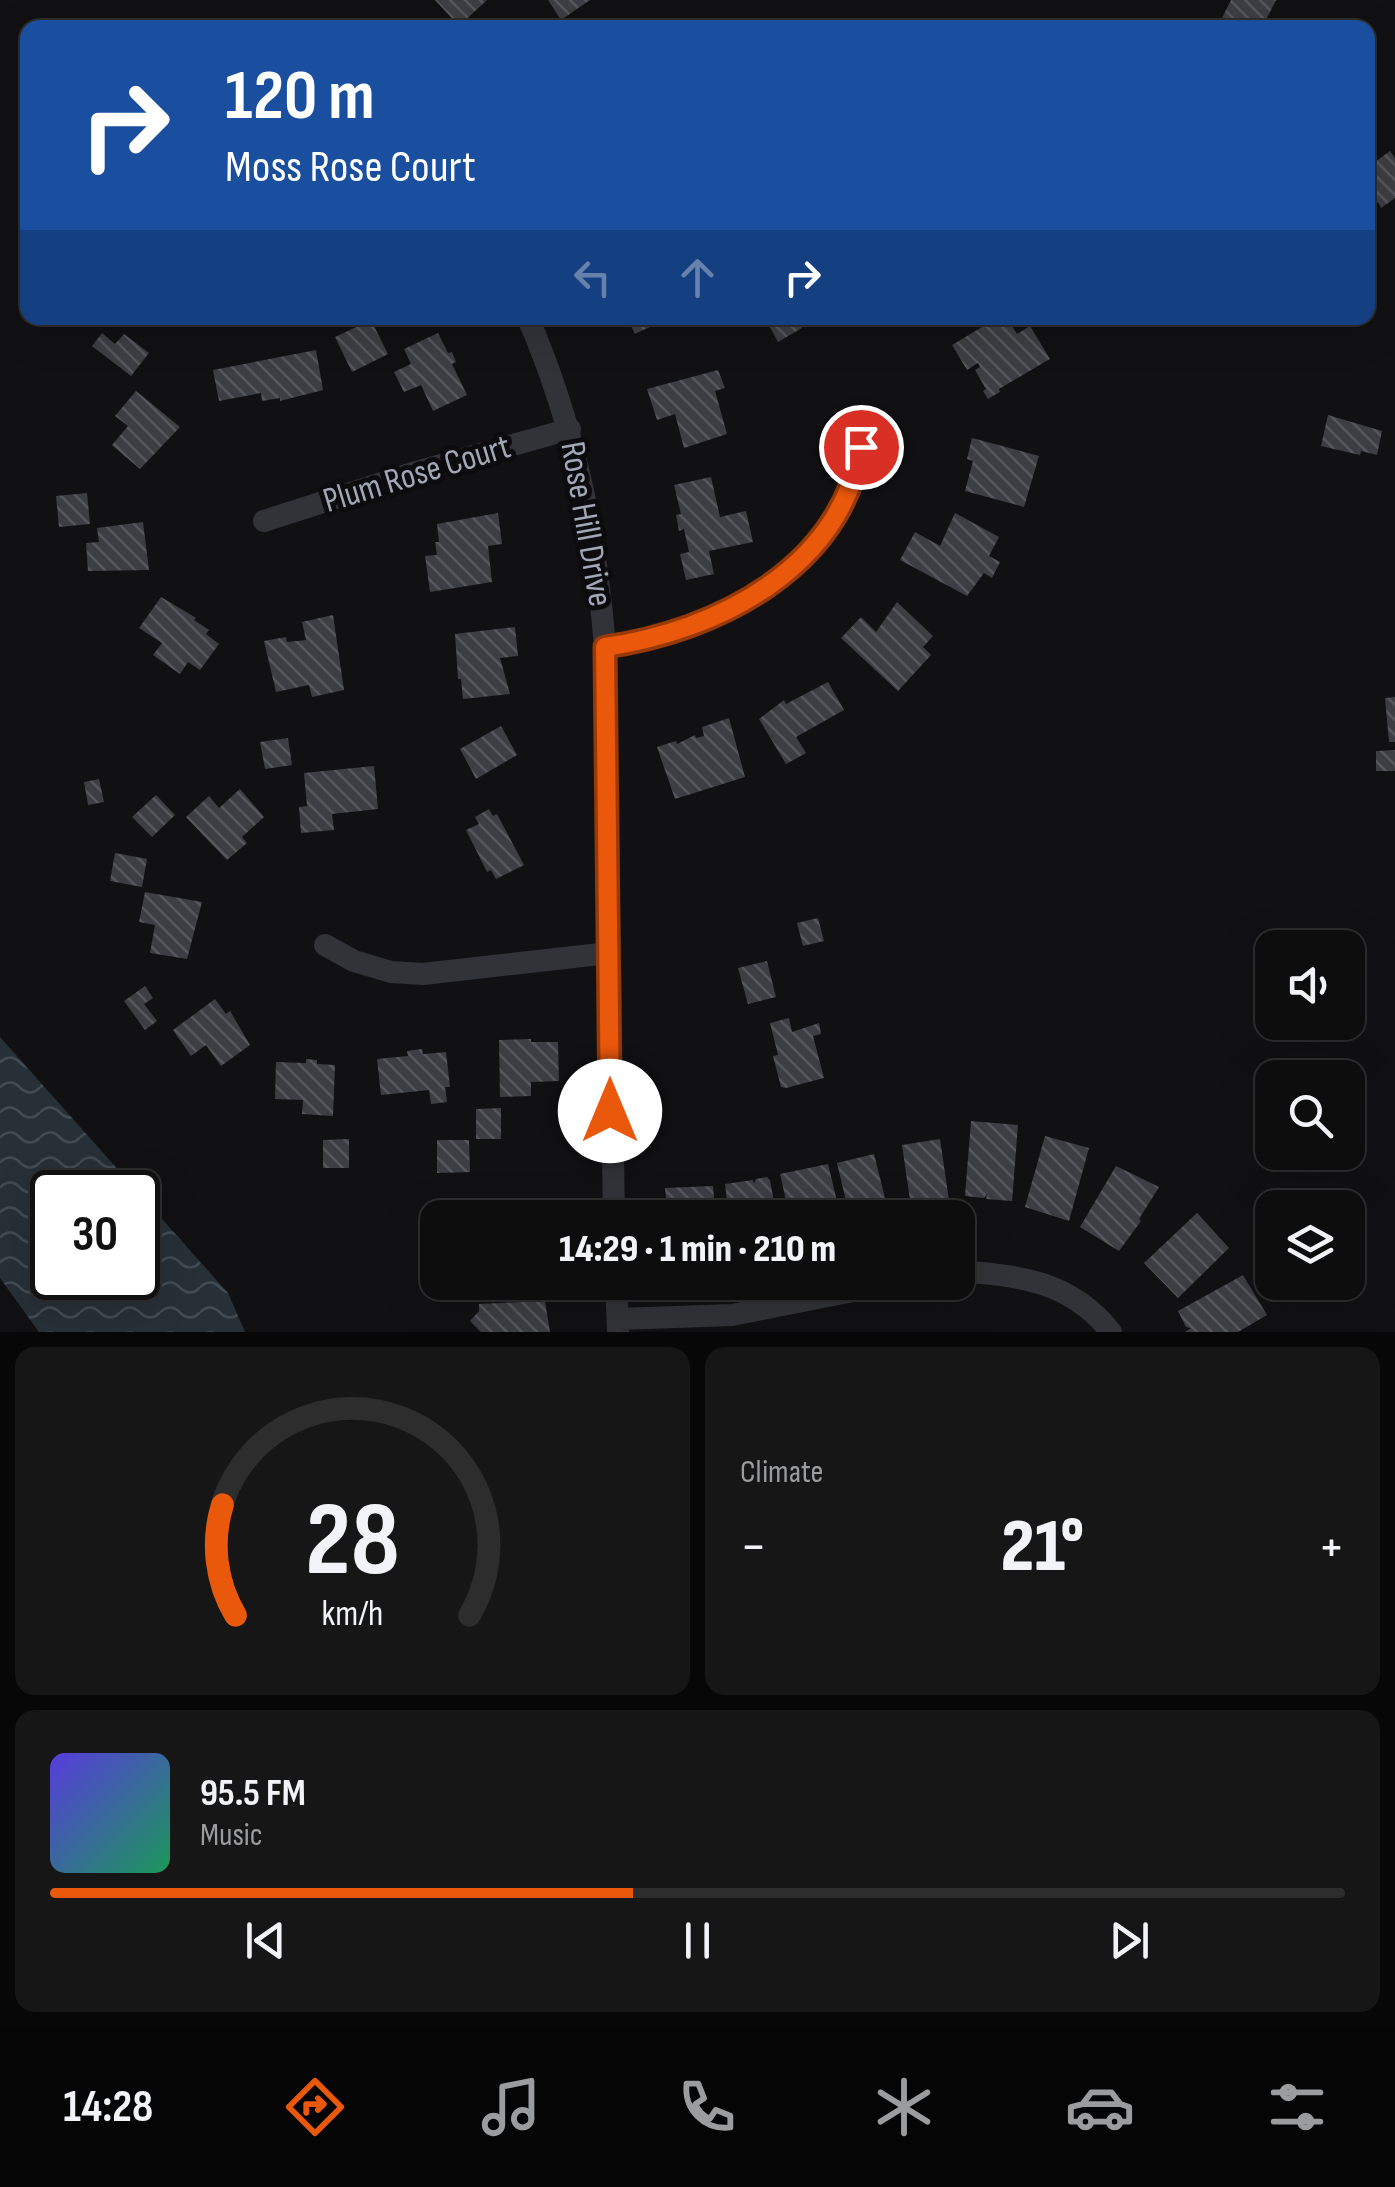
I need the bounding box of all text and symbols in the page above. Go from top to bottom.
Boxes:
text: 120 m [225,55,375,139]
icon: right [60,60,190,190]
text: Moss Rose Court [225,140,476,195]
icon: left [565,250,620,305]
icon: ahead [670,250,725,305]
icon: right [775,250,830,305]
pin [819,405,904,490]
icon: arrive [834,420,889,475]
street label: Plum Rose Court [318,425,516,523]
street label: Rose Hill Drive [550,438,622,610]
map controls [1255,930,1365,1300]
button: sound [1255,930,1365,1040]
position arrow [558,1059,662,1163]
button: search [1255,1060,1365,1170]
speed limit sign: 30 [30,1170,160,1300]
button: layers [1255,1190,1365,1300]
text: 14:29 · 1 min · 210 m [559,1227,836,1272]
text: Climate [740,1453,823,1492]
text: 28 [305,1479,400,1604]
text: 21° [1001,1502,1084,1593]
text: − [740,1514,767,1581]
text: + [1318,1514,1345,1581]
text: km/h [322,1593,383,1636]
text: 95.5 FM [200,1771,306,1816]
text: Music [200,1816,263,1855]
icon: previous [238,1913,293,1968]
icon: pause [670,1913,725,1968]
icon: next [1102,1913,1157,1968]
icon: directions [280,2072,350,2142]
icon: music [476,2072,546,2142]
icon: phone [672,2072,742,2142]
icon: climate [869,2072,939,2142]
icon: car [1065,2072,1135,2142]
icon: filters [1262,2072,1332,2142]
text: 14:28 [63,2080,153,2135]

